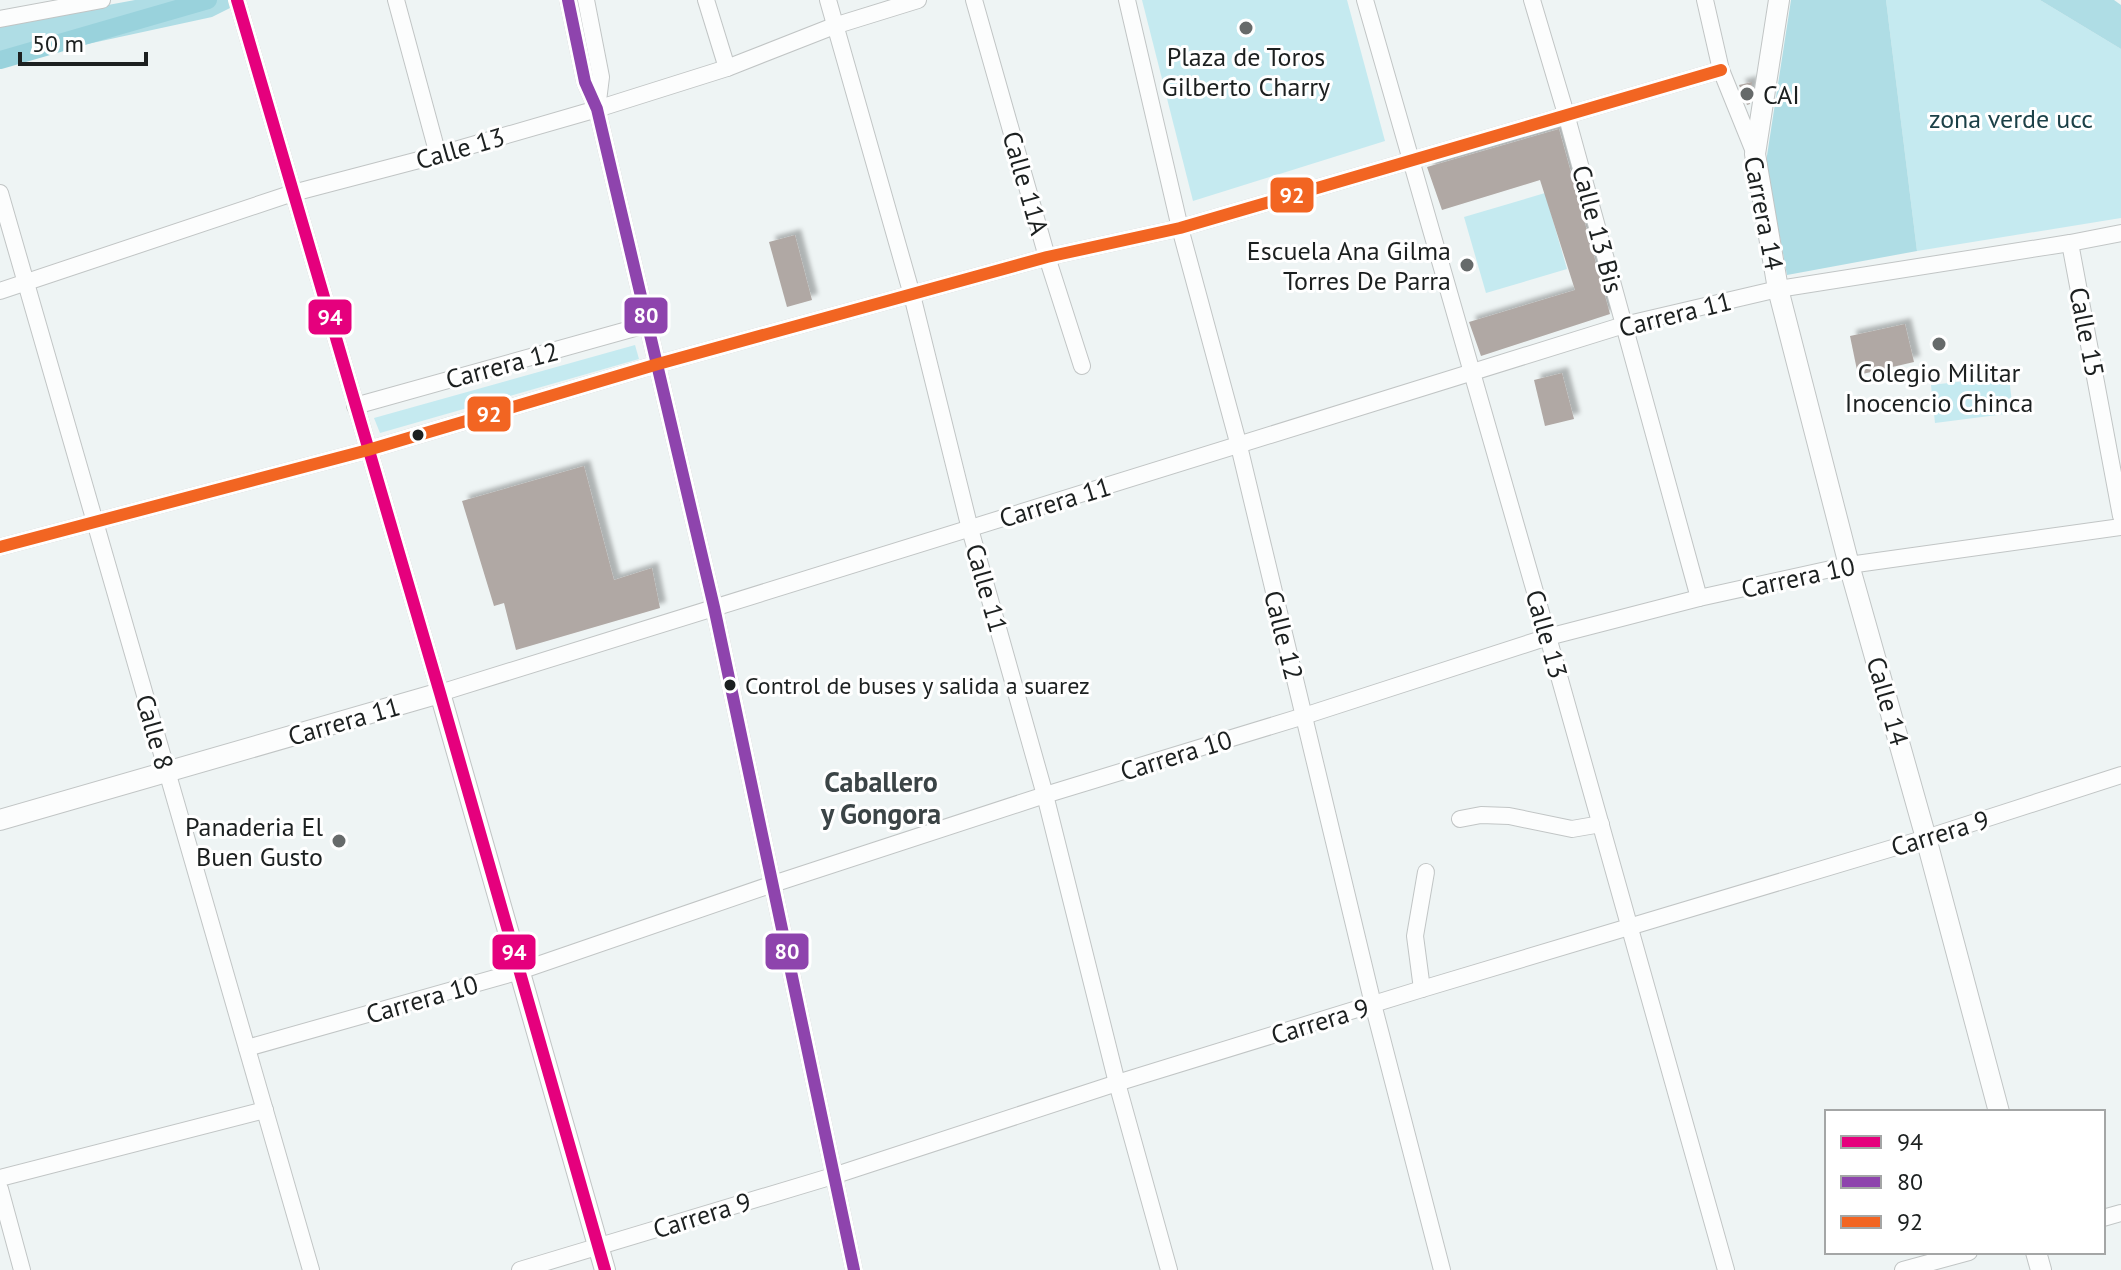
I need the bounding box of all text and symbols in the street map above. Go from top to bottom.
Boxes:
scale bar [20,16,146,66]
marker: Plaza de Toros Gilberto Charry [1237,19,1255,37]
text: 50 m [32,28,84,59]
place label: Plaza de Toros Gilberto Charry [1162,40,1330,103]
place label: CAI [1763,78,1800,111]
marker: CAI [1738,85,1756,103]
park label: zona verde ucc [1929,102,2093,135]
street label: Calle 13 [412,120,508,176]
street label: Calle 11A [996,127,1056,239]
street label: Carrera 14 [1737,153,1791,273]
street label: Calle 13 Bis [1565,161,1631,297]
line badge: 92 [1269,176,1315,214]
text: 92 [1280,181,1304,209]
place label: Escuela Ana Gilma Torres De Parra [1247,234,1451,297]
marker: Escuela Ana Gilma Torres De Parra [1458,256,1476,274]
street label: Carrera 11 [1615,284,1735,344]
street label: Calle 15 [2062,284,2112,380]
line badge: 80 [623,296,669,335]
line badge: 94 [307,298,353,336]
text: 80 [634,301,658,329]
text: 94 [318,303,343,331]
street label: Carrera 12 [442,334,562,396]
marker: Colegio Militar Inocencio Chinca [1930,335,1948,353]
place label: Colegio Militar Inocencio Chinca [1845,356,2033,419]
line badge: 92 [466,395,512,433]
text: 92 [477,400,501,428]
unlabelled marker [410,427,426,443]
street label: Carrera 11 [995,469,1115,535]
street label: Calle 11 [959,540,1015,636]
street label: Carrera 10 [1738,549,1858,605]
street label: Calle 13 [1519,586,1575,682]
street label: Calle 12 [1257,587,1311,683]
street label: Calle 14 [1860,653,1916,749]
place label: Control de buses y salida a suarez [745,670,1090,701]
marker: Control de buses y salida a suarez [722,677,738,693]
street label: Carrera 11 [284,689,404,753]
street label: Calle 8 [129,691,181,773]
street label: Carrera 10 [1116,722,1236,788]
district label: Caballero y Gongora [820,763,941,832]
street label: Carrera 9 [1887,802,1993,864]
place label: Panaderia El Buen Gusto [185,810,323,873]
marker: Panaderia El Buen Gusto [330,832,348,850]
line badge: 80 [764,932,810,971]
line badge: 94 [491,933,537,971]
text: 80 [775,937,799,965]
text: 94 [502,938,527,966]
street label: Carrera 10 [362,967,482,1031]
street label: Carrera 9 [1267,990,1373,1052]
legend [1825,1110,2105,1254]
text: 94 [1897,1126,1923,1157]
text: 80 [1897,1166,1923,1197]
street label: Carrera 9 [649,1184,755,1246]
text: 92 [1897,1206,1923,1237]

